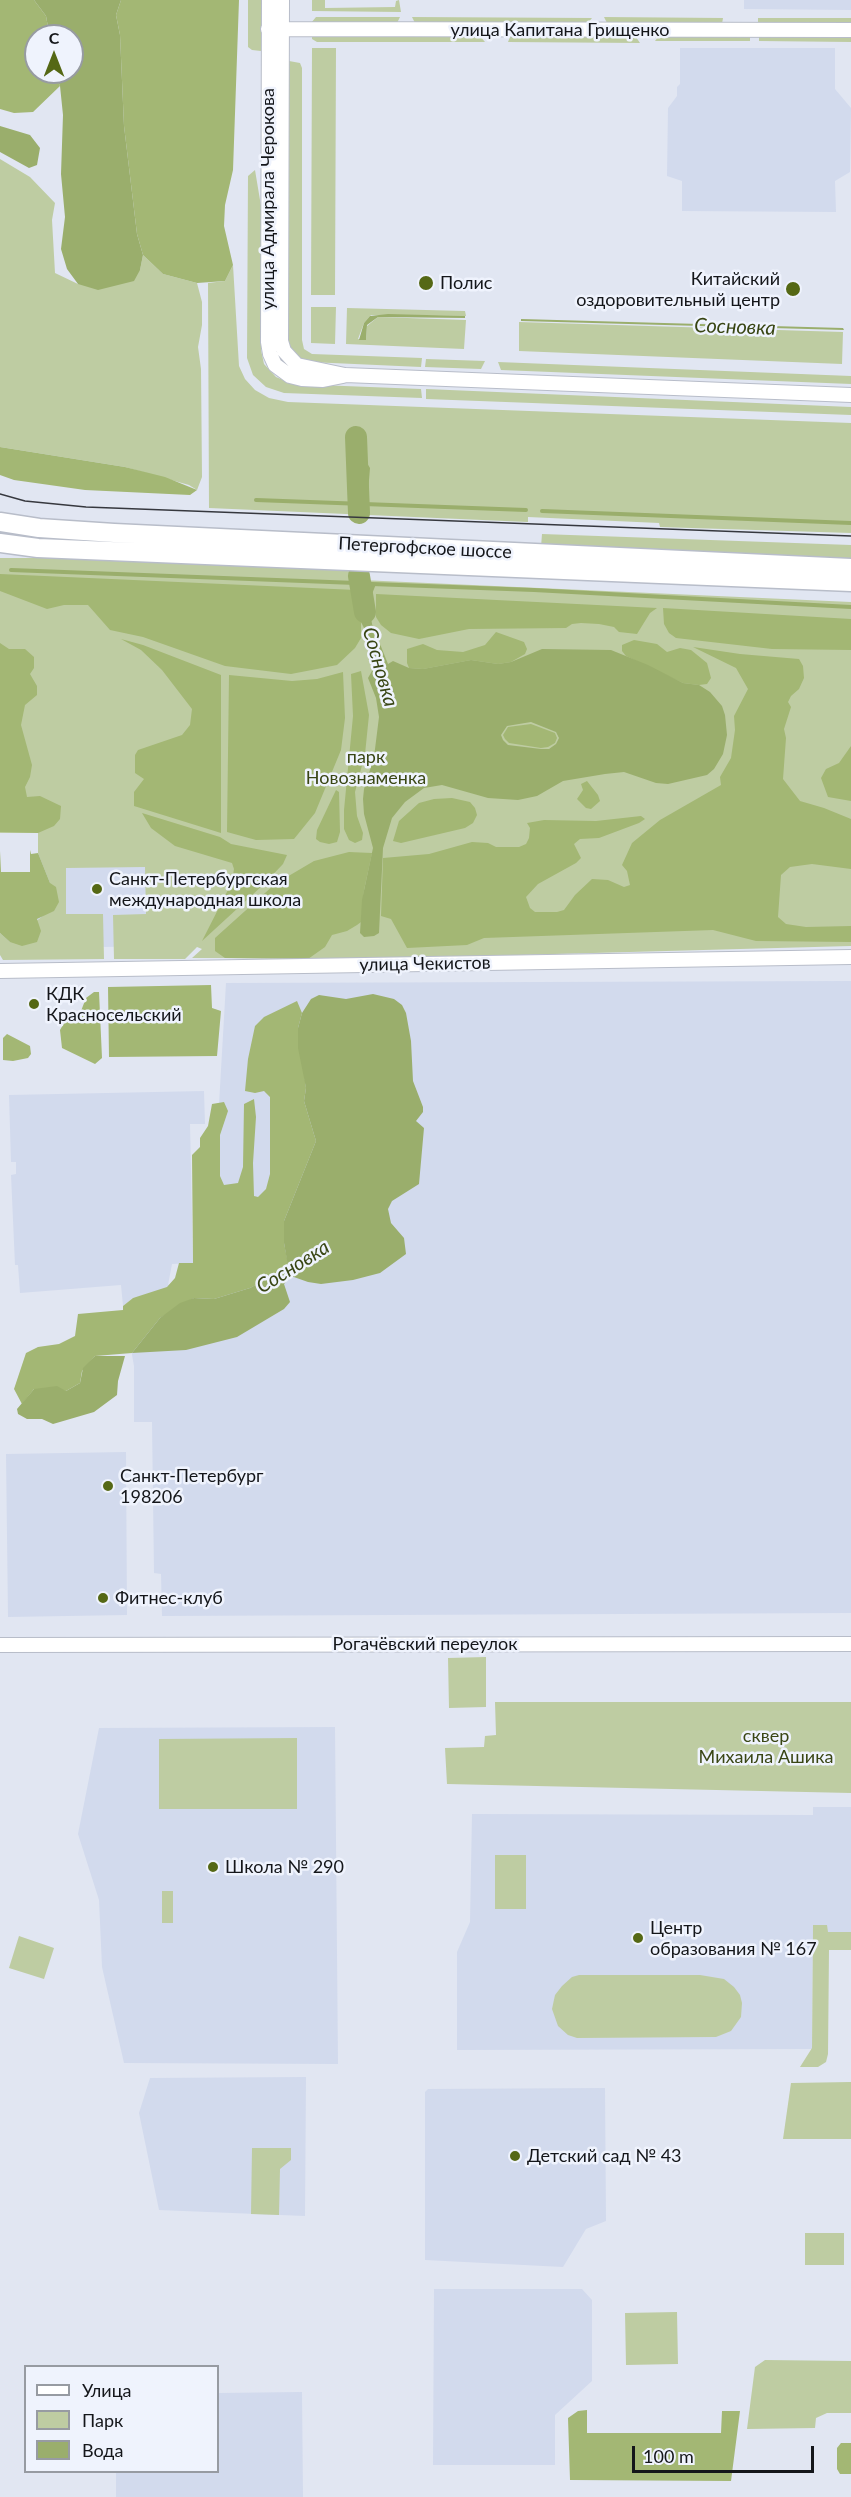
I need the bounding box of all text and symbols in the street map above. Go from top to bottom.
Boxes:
street label: улица Капитана Грищенко [450,19,670,41]
north arrow [24,24,84,84]
text: С [49,28,59,47]
street label: улица Адмирала Черокова [257,88,279,310]
place label: Китайский оздоровительный центр [576,268,780,310]
place label: Полис [440,272,492,294]
marker: Полис [417,274,435,292]
marker: Китайский оздоровительный центр [784,280,802,298]
water label: Сосновка [694,314,776,340]
street label: Петергофское шоссе [338,533,512,563]
water label: Сосновка [357,624,403,710]
park label: парк Новознаменка [306,746,426,789]
place label: Санкт-Петербургская международная школа [109,868,301,910]
marker: Санкт-Петербургская международная школа [90,882,104,896]
street label: улица Чекистов [359,952,491,976]
place label: КДК Красносельский [46,983,182,1026]
marker: КДК Красносельский [27,997,41,1011]
water label: Сосновка [252,1235,334,1299]
place label: Санкт-Петербург 198206 [120,1465,263,1508]
marker: Санкт-Петербург 198206 [101,1479,115,1493]
place label: Фитнес-клуб [115,1587,223,1609]
marker: Фитнес-клуб [96,1591,110,1605]
street label: Рогачёвский переулок [332,1633,518,1655]
park label: сквер Михаила Ашика [699,1725,833,1768]
place label: Школа № 290 [225,1856,344,1878]
marker: Школа № 290 [206,1860,220,1874]
place label: Центр образования № 167 [650,1917,817,1960]
marker: Центр образования № 167 [631,1931,645,1945]
place label: Детский сад № 43 [527,2145,682,2167]
marker: Детский сад № 43 [508,2149,522,2163]
legend [24,2365,219,2473]
text: Улица [82,2379,132,2401]
text: Парк [82,2409,123,2431]
scale bar [635,2434,816,2472]
text: Вода [82,2439,123,2461]
text: 100 m [643,2445,694,2467]

